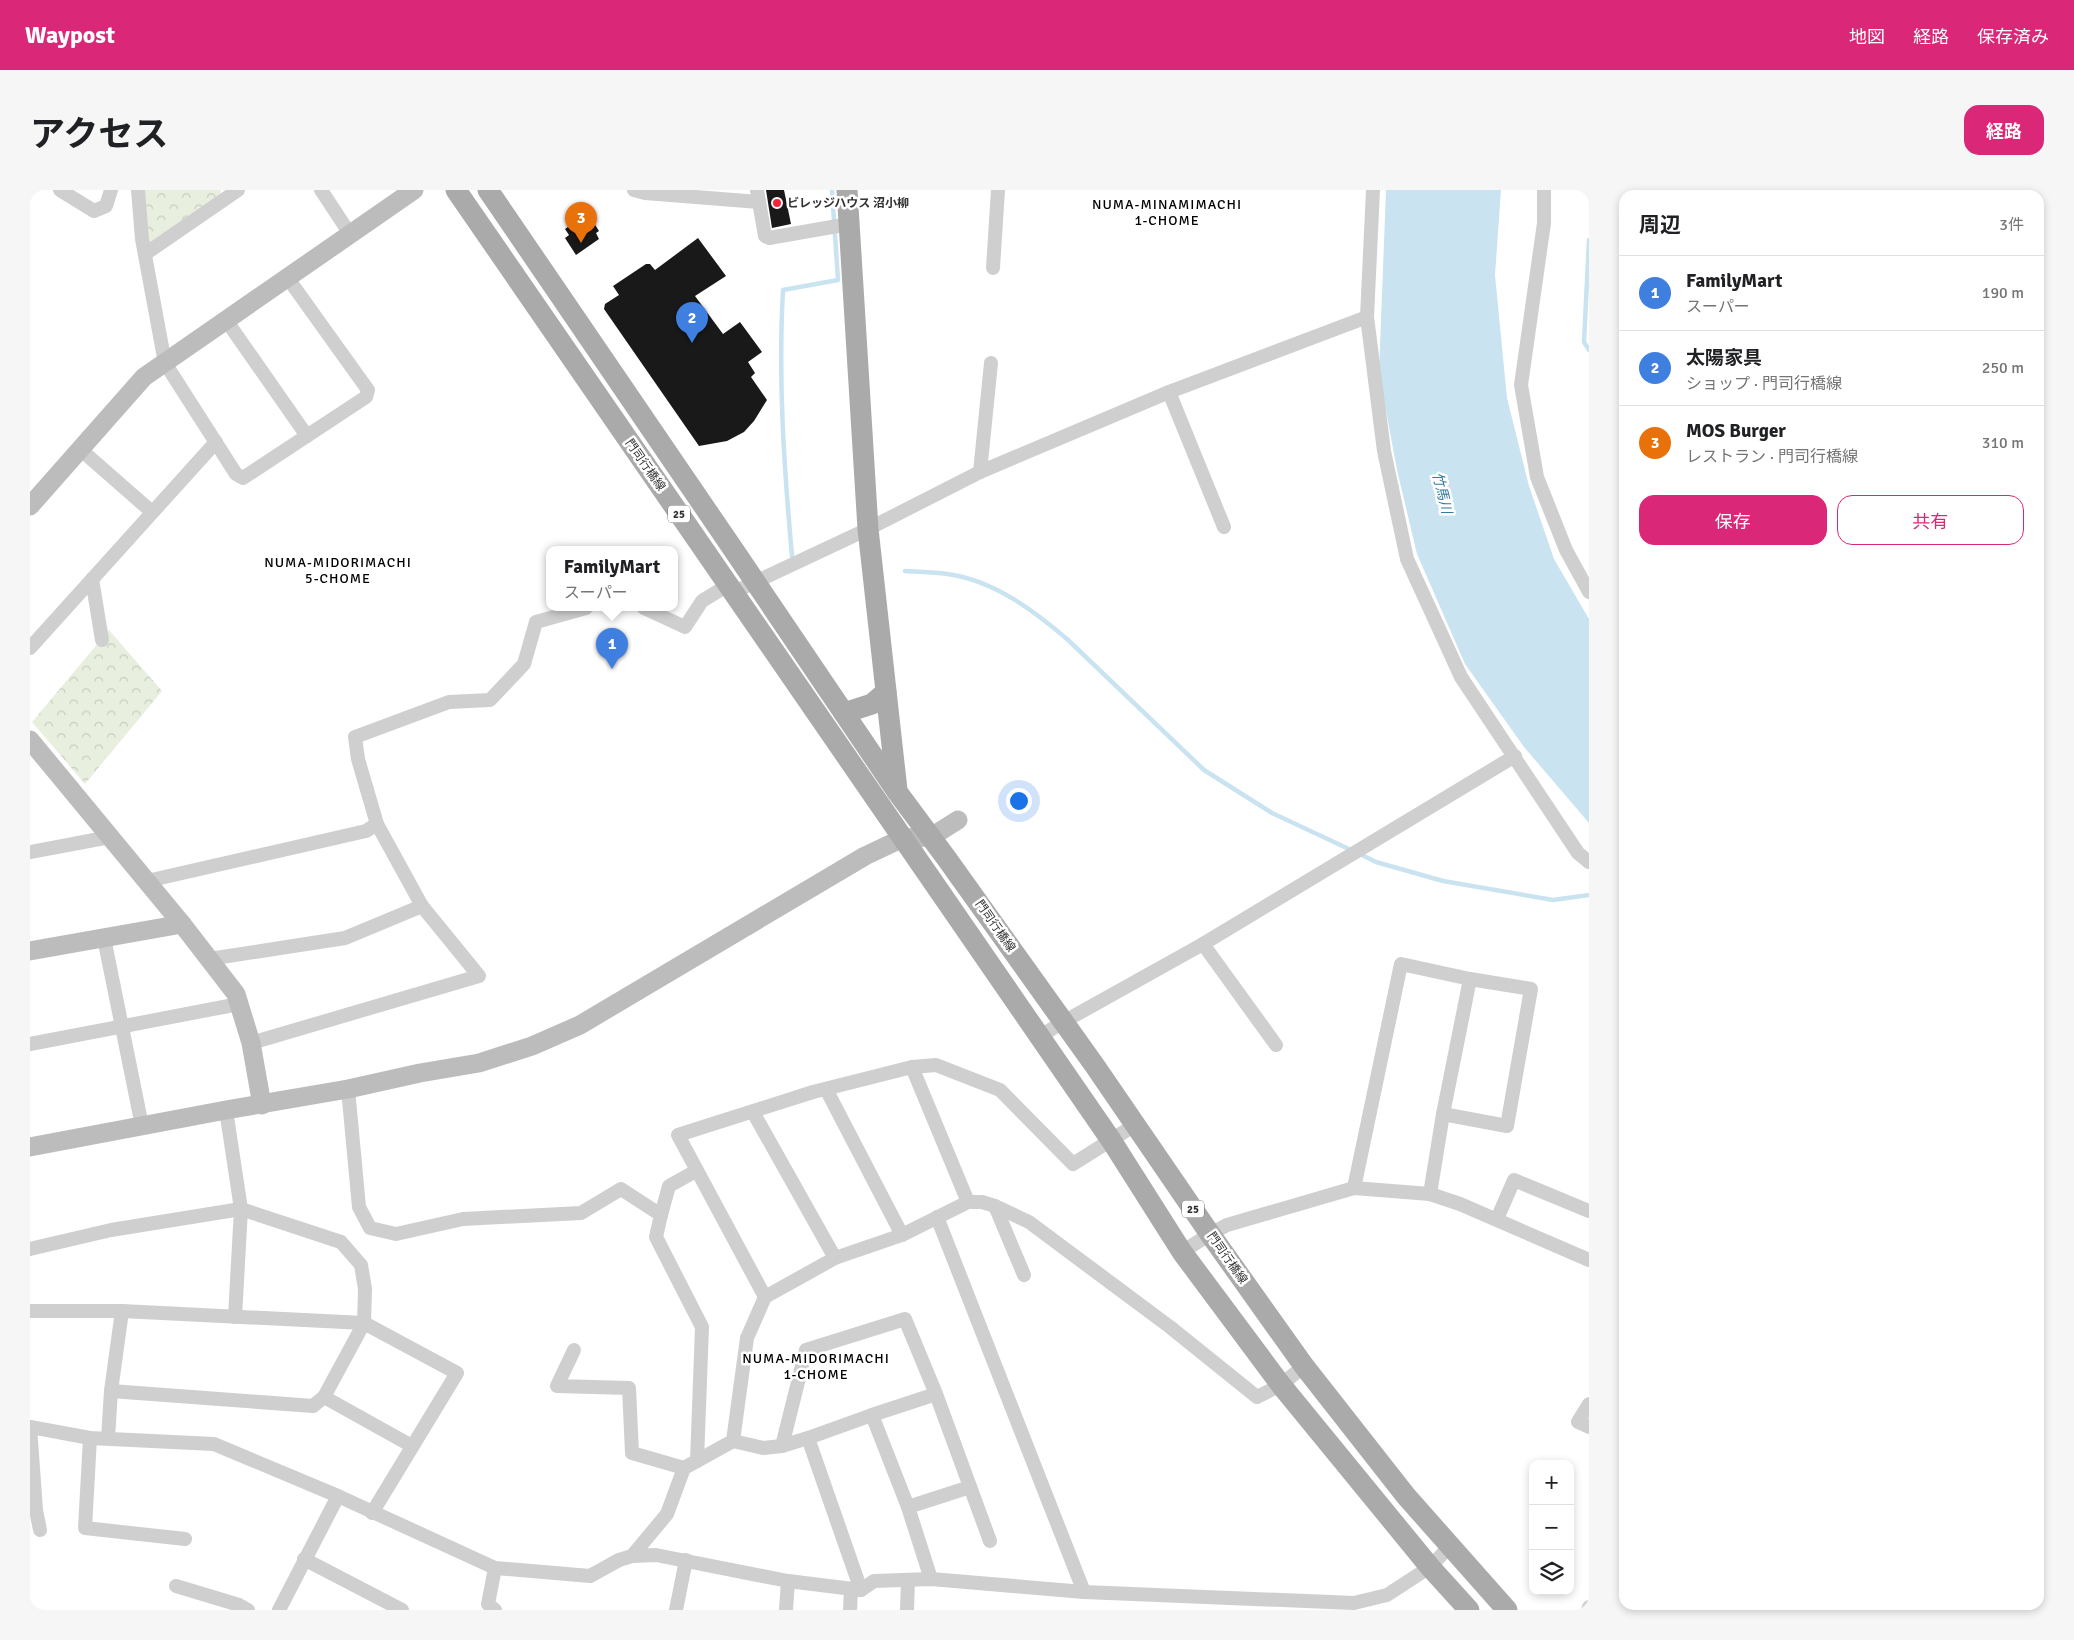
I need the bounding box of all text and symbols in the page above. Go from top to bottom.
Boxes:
text: Waypost [25,20,115,50]
text: 地図 [1849,26,1885,48]
text: 経路 [1913,26,1949,48]
text: 保存済み [1977,26,2049,48]
button: 経路 [1964,105,2044,155]
text: アクセス [30,113,168,156]
place label: ビレッジハウス 沼小柳 [787,196,909,211]
district label: NUMA-MINAMIMACHI 1-CHOME [1092,196,1242,229]
marker: ビレッジハウス 沼小柳 [771,197,783,209]
pin: 3 [565,202,597,243]
text: 周辺 [1639,212,1681,238]
text: 3件 [1999,215,2024,235]
text: FamilyMart [1686,269,1782,293]
text: 1 [1651,283,1659,303]
text: 190 m [1982,283,2024,303]
text: スーパー [1686,297,1750,317]
pin: 2 [676,302,708,343]
text: 太陽家具 [1686,346,1762,370]
text: 2 [1651,358,1659,378]
text: 250 m [1982,358,2024,378]
text: ショップ · 門司行橋線 [1686,374,1842,394]
text: MOS Burger [1686,419,1786,443]
text: 3 [1651,433,1659,453]
text: 310 m [1982,433,2024,453]
street label: 門司行橋線 [622,436,668,494]
text: レストラン · 門司行橋線 [1686,447,1858,467]
water label: 竹馬川 [1429,471,1456,517]
button: 保存 [1639,495,1827,545]
button: 共有 [1837,495,2024,545]
road number: 25 [668,506,690,522]
popup [546,546,678,611]
district label: NUMA-MIDORIMACHI 5-CHOME [264,554,412,587]
text: FamilyMart [564,555,660,579]
text: スーパー [564,583,628,603]
pin: 1 [596,628,628,669]
your location [1006,788,1032,814]
street label: 門司行橋線 [972,897,1018,955]
road number: 25 [1182,1201,1204,1218]
street label: 門司行橋線 [1204,1229,1250,1287]
district label: NUMA-MIDORIMACHI 1-CHOME [742,1350,890,1383]
map controls [1529,1460,1574,1595]
button: + [1529,1460,1574,1505]
button: − [1529,1505,1574,1550]
button: layers [1529,1550,1574,1595]

